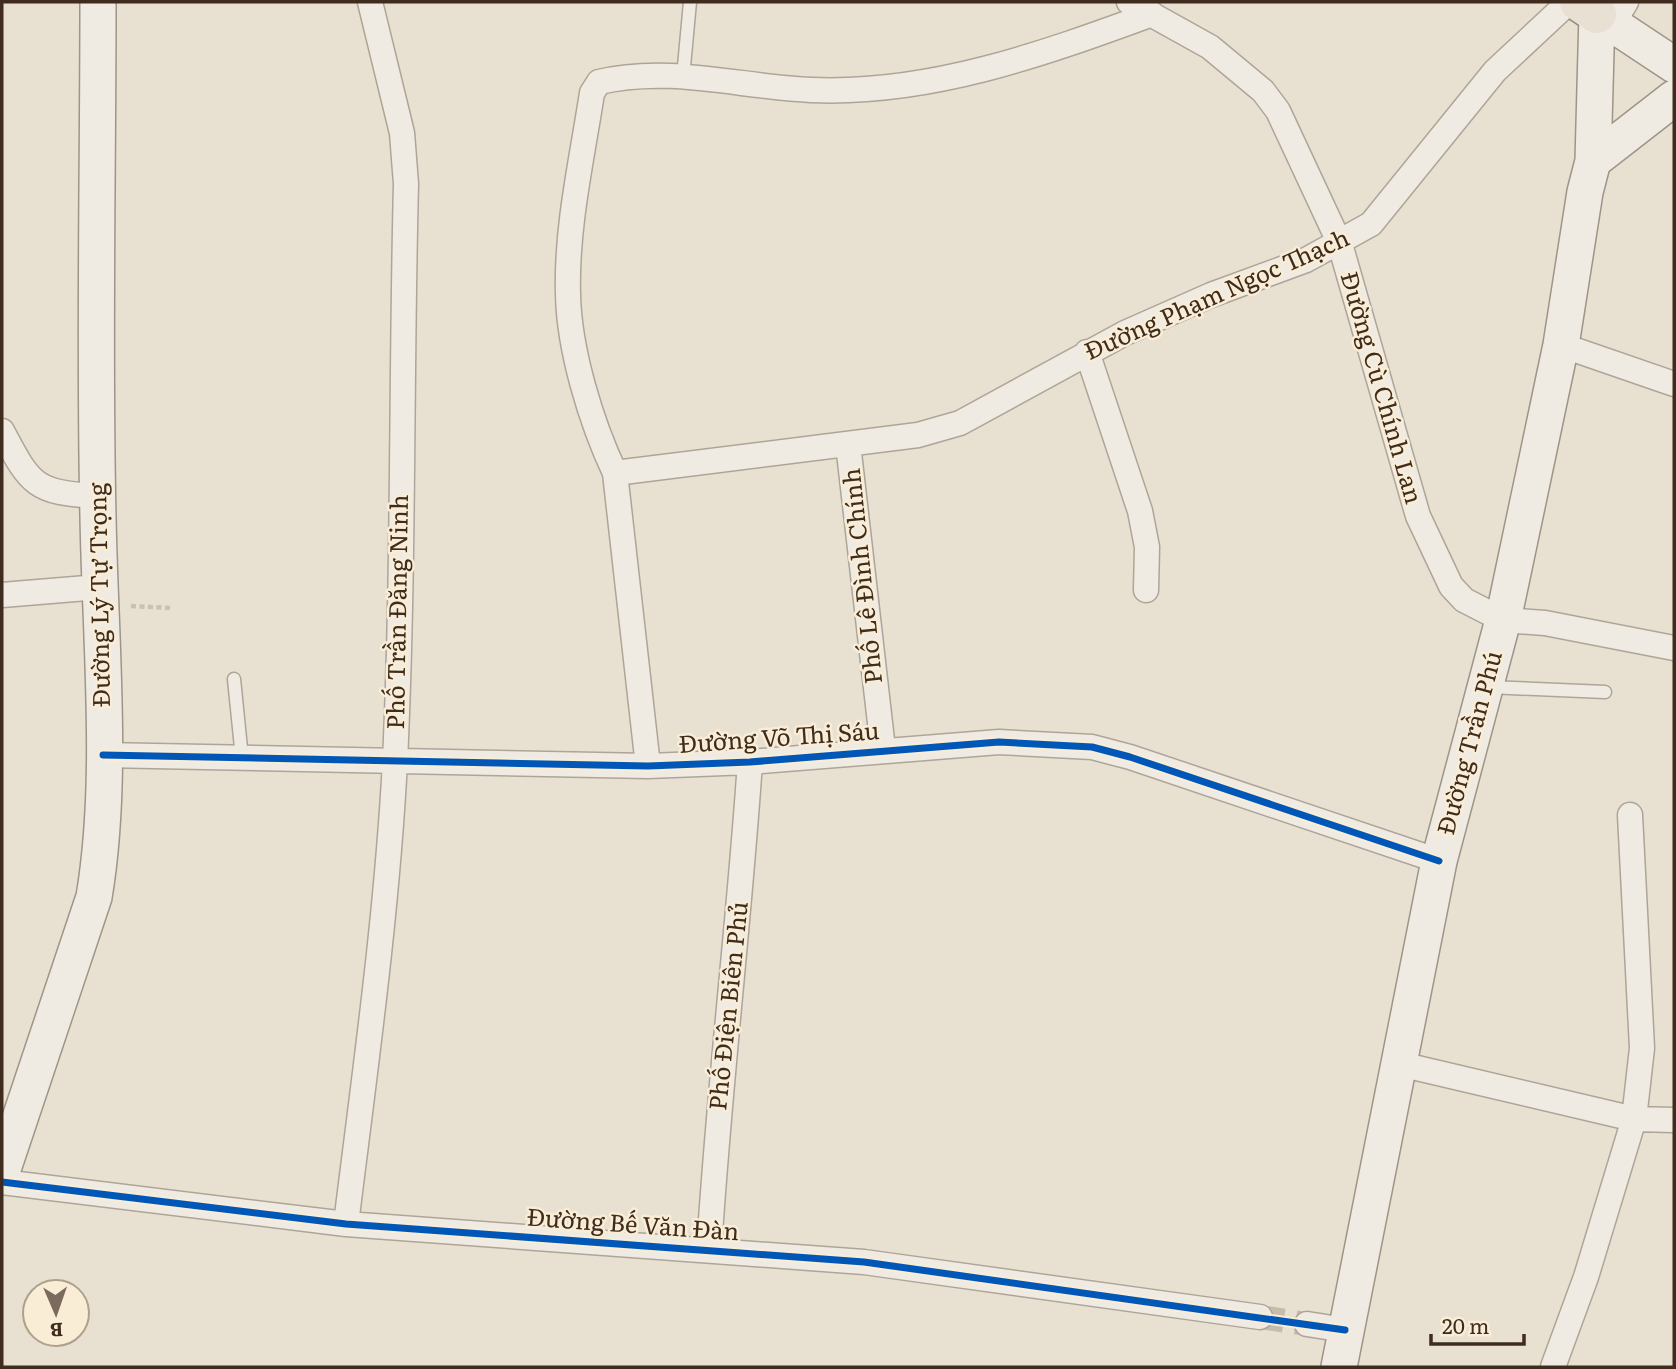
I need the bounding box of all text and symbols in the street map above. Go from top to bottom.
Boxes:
street label: Đường Phạm Ngọc Thạch [1078,218,1354,367]
street label: Đường Cù Chính Lan [1334,267,1433,508]
street label: Phố Lê Đình Chính [832,467,889,686]
street label: Đường Lý Tự Trọng [78,482,117,708]
street label: Phố Trần Đăng Ninh [376,494,415,730]
street label: Đường Trần Phú [1426,646,1509,838]
street label: Đường Võ Thị Sáu [677,711,880,760]
street label: Phố Điện Biên Phủ [698,899,755,1112]
street label: Đường Bế Văn Đàn [526,1198,741,1247]
north arrow [21,1278,91,1348]
scale bar [1431,1302,1524,1346]
text: 20 m [1442,1309,1489,1340]
text: B [50,1317,64,1345]

